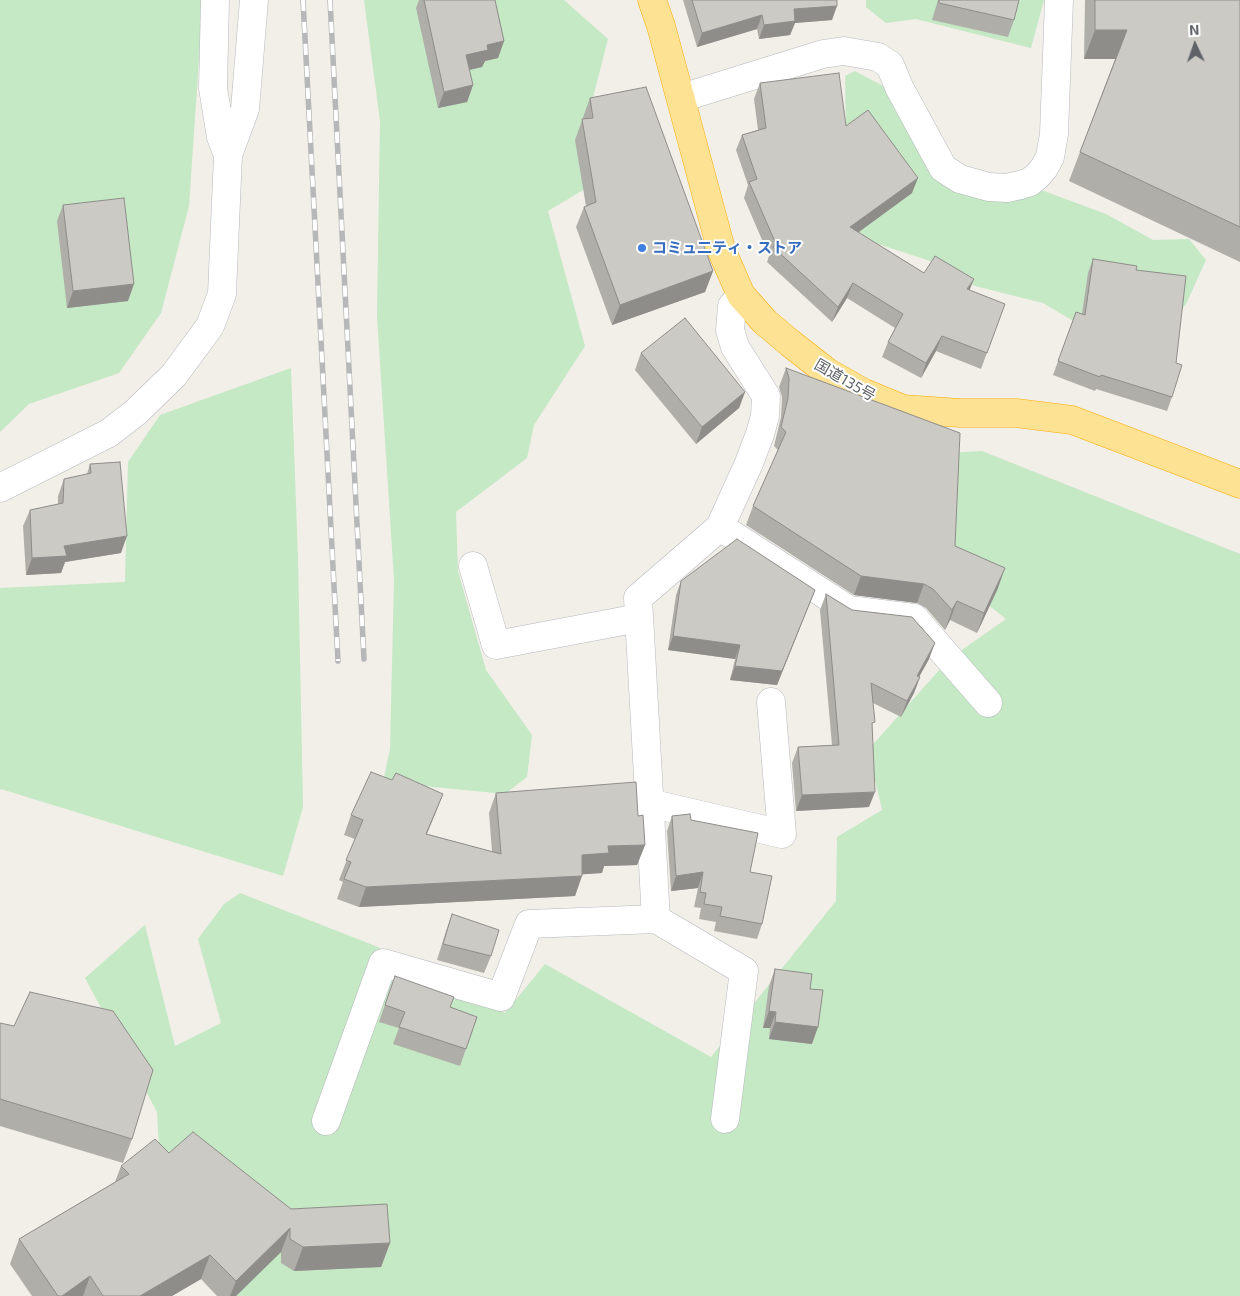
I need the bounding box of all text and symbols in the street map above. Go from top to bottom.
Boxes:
north arrow [1170,20,1220,70]
text: N [1189,21,1200,38]
place label: コミュ二ティ・ストア [652,239,802,257]
marker: コミュ二ティ・ストア [636,242,648,254]
street label: 国道135号 [811,355,879,405]

